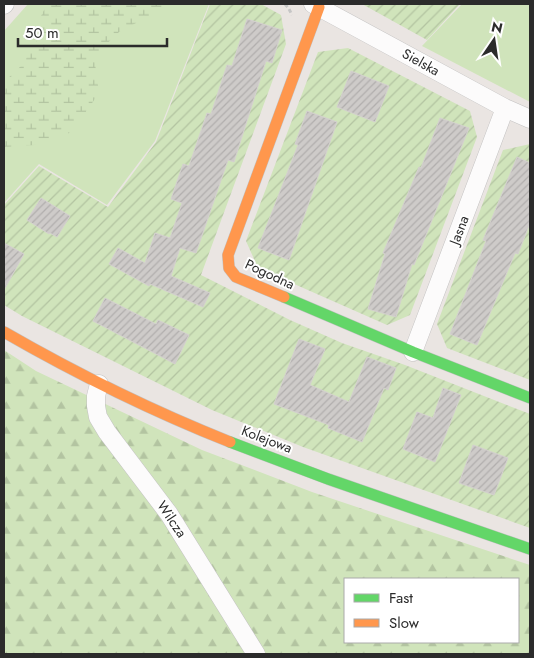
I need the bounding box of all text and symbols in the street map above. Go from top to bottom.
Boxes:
scale bar [18,15,166,47]
north arrow [469,15,519,65]
text: N [489,16,505,38]
text: 50 m [25,22,59,44]
street label: Sielska [399,43,443,81]
street label: Jasna [444,212,474,249]
street label: Pogodna [242,254,298,294]
street label: Kolejowa [239,420,295,458]
street label: Wilcza [152,497,192,541]
legend [344,578,519,643]
text: Fast [389,587,413,609]
text: Slow [389,612,420,634]

